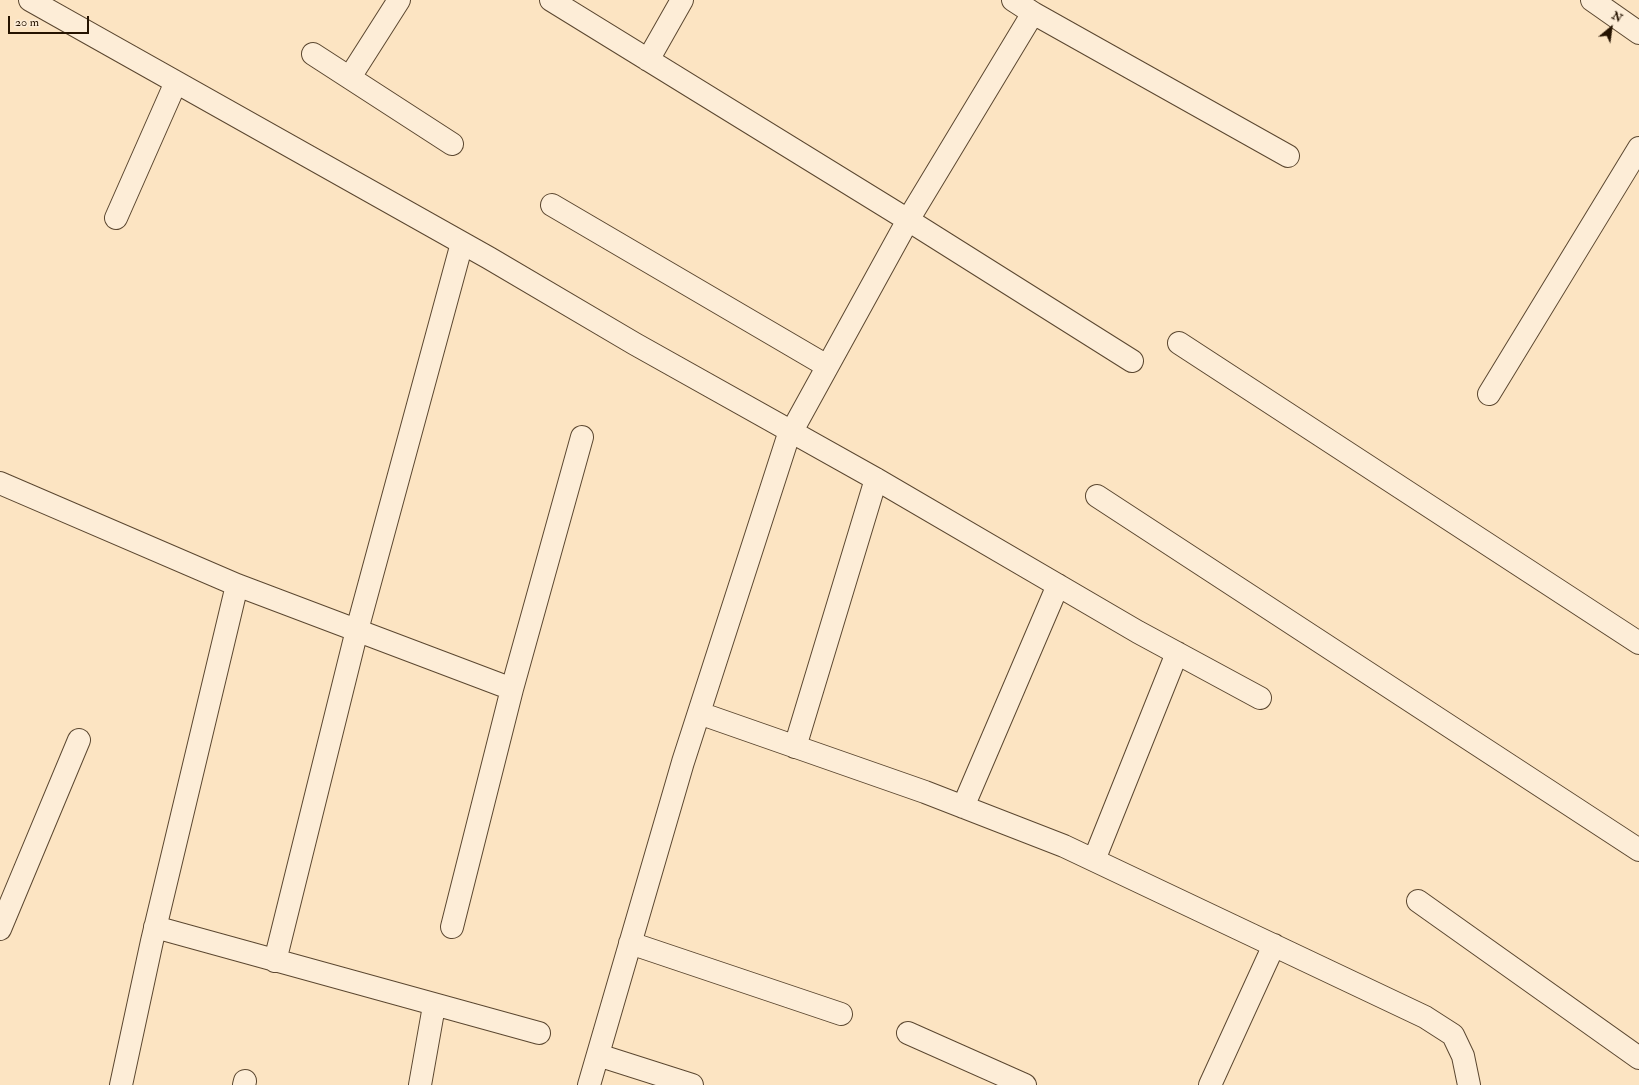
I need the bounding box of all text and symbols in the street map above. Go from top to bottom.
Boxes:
scale bar [10,8,91,34]
north arrow [1591,8,1631,48]
text: N [1610,9,1625,25]
text: 20 m [15,15,39,30]

